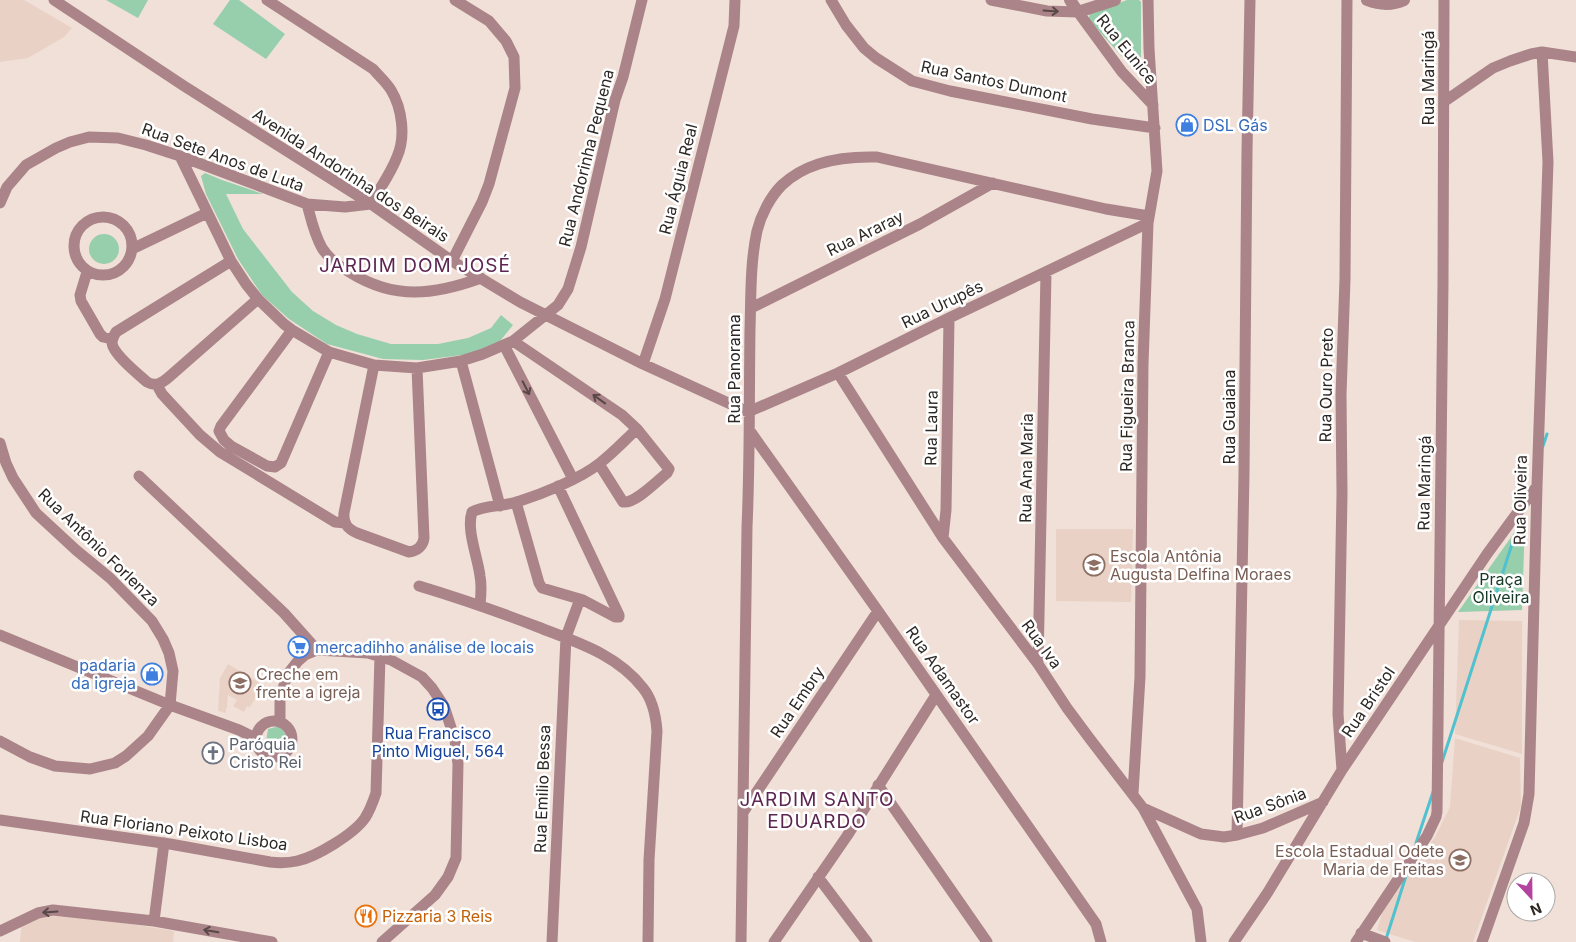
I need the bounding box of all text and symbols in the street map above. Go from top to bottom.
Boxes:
one-way arrow [1043,7,1059,16]
street label: Rua Eunice [1093,10,1161,88]
street label: Rua Maringá [1418,30,1438,126]
street label: Rua Santos Dumont [919,56,1069,106]
street label: Rua Andorinha Pequena [554,67,618,249]
street label: Avenida Andorinha dos Beirais [249,104,453,246]
shop icon: DSL Gás [1175,113,1199,137]
place label: DSL Gás [1203,115,1268,135]
street label: Rua Sete Anos de Luta [139,118,307,196]
street label: Rua Águia Real [655,122,701,236]
street label: Rua Araray [823,206,907,260]
district label: JARDIM DOM JOSÉ [319,253,511,277]
street label: Rua Urupês [898,276,986,332]
street label: Rua Panorama [724,314,744,424]
street label: Rua Figueira Branca [1116,320,1138,472]
street label: Rua Ouro Preto [1315,327,1337,443]
street label: Rua Guaiana [1219,370,1239,464]
one-way arrow [522,380,531,395]
street label: Rua Laura [920,390,942,466]
one-way arrow [592,394,606,404]
street label: Rua Ana Maria [1015,413,1037,523]
street label: Rua Maringá [1413,435,1435,531]
street label: Rua Oliveira [1509,455,1531,545]
street label: Rua Antônio Forlenza [34,484,164,610]
place label: Escola Antônia Augusta Delfina Moraes [1110,546,1291,584]
school or university icon: Escola Antônia Augusta Delfina Moraes [1082,553,1106,577]
park label: Praça Oliveira [1473,569,1529,607]
street label: Rua Iva [1018,616,1066,672]
street label: Rua Adamastor [902,622,984,728]
supermarket icon: mercadihho análise de locais [287,635,311,659]
place label: mercadihho análise de locais [315,637,534,657]
place label: padaria da igreja [71,655,136,693]
shop icon: padaria da igreja [140,662,164,686]
street label: Rua Embry [766,662,828,742]
street label: Rua Bristol [1337,663,1399,741]
place label: Creche em frente a igreja [256,664,360,702]
school or university icon: Creche em frente a igreja [228,671,252,695]
bus stop icon: Rua Francisco Pinto Miguel, 564 [426,697,450,721]
place label: Rua Francisco Pinto Miguel, 564 [372,723,504,761]
street label: Rua Emilio Bessa [530,725,554,853]
place label: Paróquia Cristo Rei [229,734,302,772]
church icon: Paróquia Cristo Rei [201,741,225,765]
street label: Rua Sônia [1231,783,1309,827]
district label: JARDIM SANTO EDUARDO [740,788,894,833]
street label: Rua Floriano Peixoto Lisboa [79,806,289,854]
place label: Escola Estadual Odete Maria de Freitas [1275,841,1444,879]
school or university icon: Escola Estadual Odete Maria de Freitas [1448,848,1472,872]
north arrow [1506,872,1556,922]
text: N [1528,900,1544,919]
restaurant icon: Pizzaria 3 Reis [354,904,378,928]
place label: Pizzaria 3 Reis [382,906,492,926]
one-way arrow [43,907,59,916]
one-way arrow [204,925,220,935]

